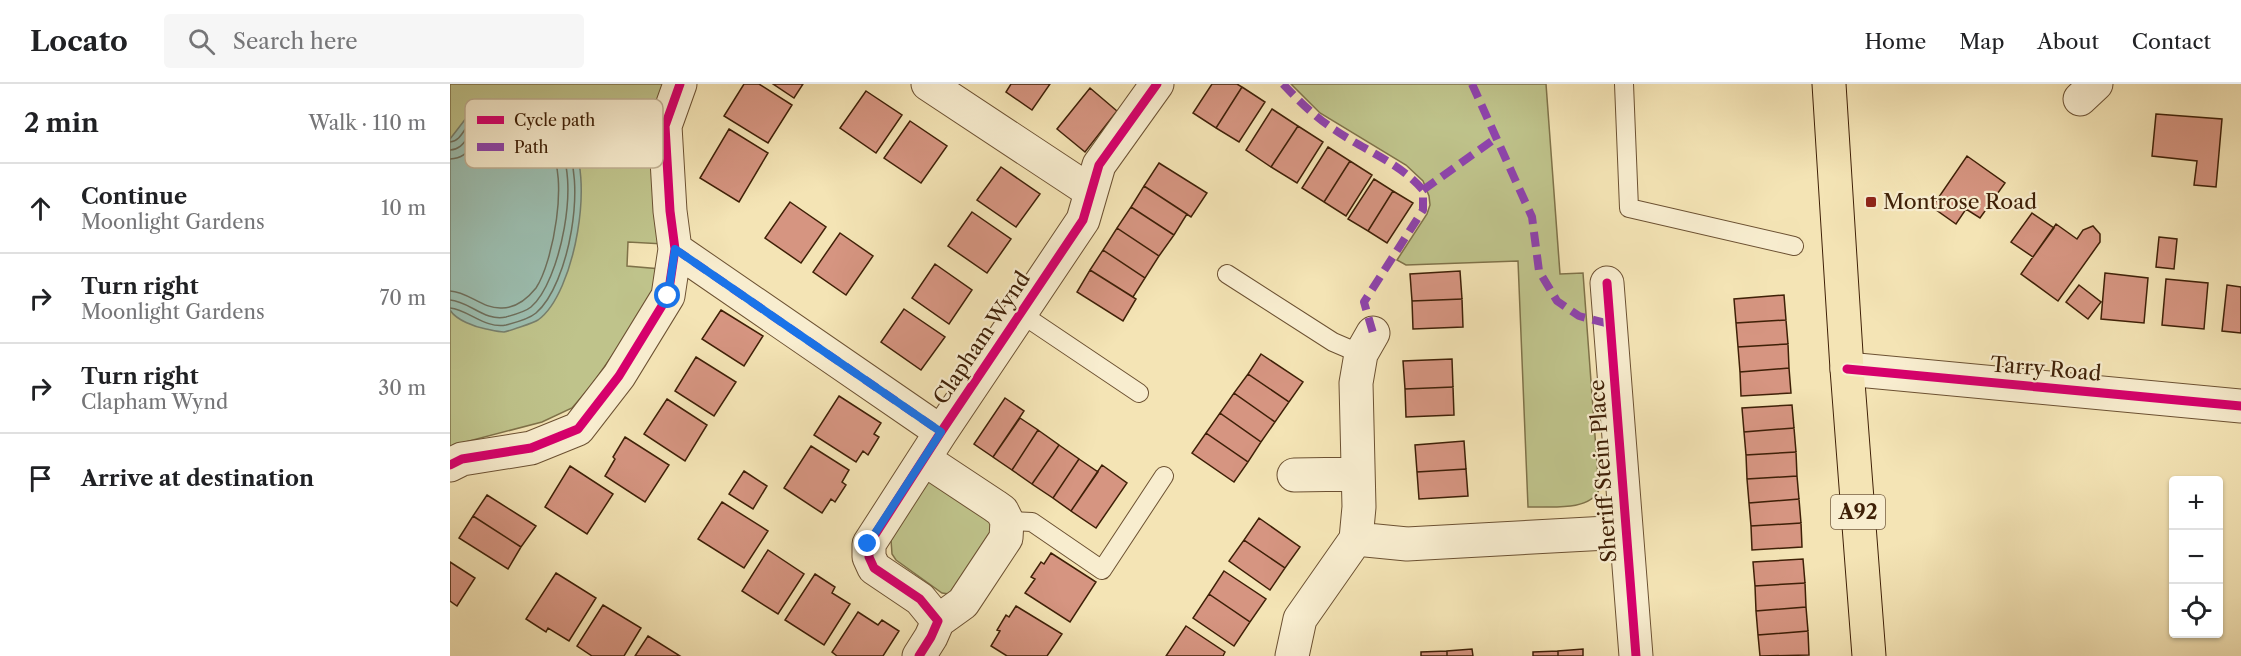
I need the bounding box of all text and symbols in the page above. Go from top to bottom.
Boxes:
search box [164,14,584,68]
text: Locato [30,24,128,58]
icon: search [185,25,218,58]
text: Search here [233,28,358,55]
text: Home [1865,29,1926,54]
text: Map [1959,29,2004,54]
text: About [2037,29,2099,54]
text: Contact [2132,29,2211,54]
legend [465,99,663,168]
text: 2 min [24,107,99,139]
text: Cycle path [514,110,595,130]
text: Walk · 110 m [309,111,426,135]
text: Path [514,137,548,157]
text: Continue [81,183,187,210]
place label: Montrose Road [1883,189,2037,214]
icon: ahead [24,192,57,225]
marker: Montrose Road [1864,195,1878,209]
text: 10 m [381,196,426,220]
text: Moonlight Gardens [81,210,265,234]
street label: Clapham Wynd [928,267,1035,409]
text: Turn right [81,273,199,300]
icon: right [24,282,57,315]
route start [654,282,680,308]
text: 70 m [380,286,426,310]
text: Moonlight Gardens [81,300,265,324]
street label: Tarry Road [1990,351,2103,386]
text: Turn right [81,363,199,390]
icon: right [24,372,57,405]
text: 30 m [378,376,426,400]
street label: Sheriff Stein Place [1584,379,1621,563]
text: Clapham Wynd [81,390,228,414]
icon: arrive [24,462,57,495]
text: Arrive at destination [81,465,314,492]
map controls [2169,476,2223,638]
button: + [2169,476,2223,530]
road number: A92 [1831,495,1885,529]
route end [854,530,880,556]
button: − [2169,530,2223,584]
button: locate [2169,584,2223,638]

